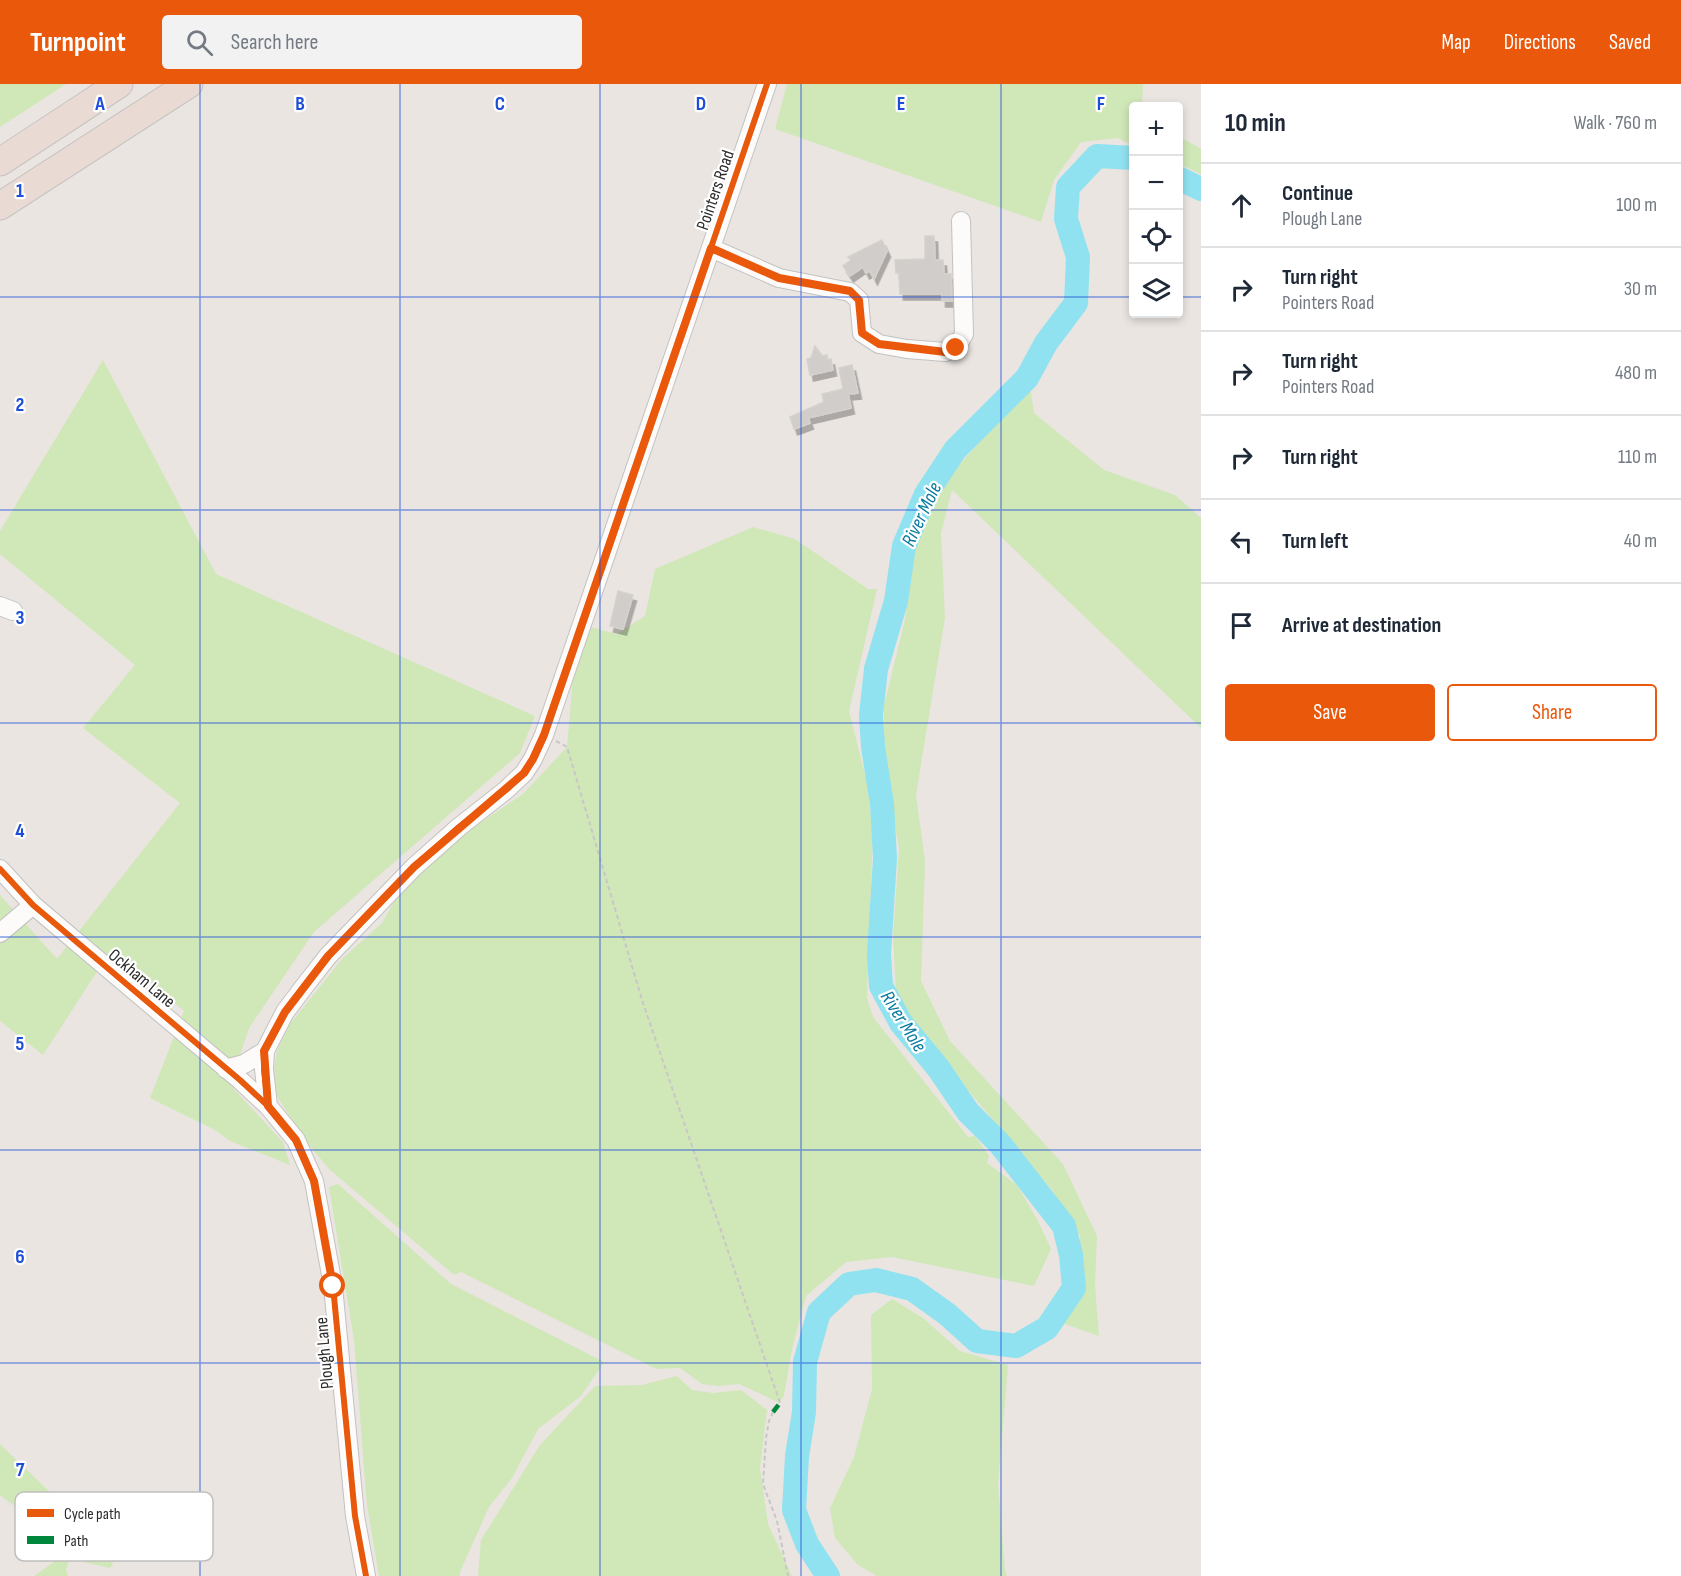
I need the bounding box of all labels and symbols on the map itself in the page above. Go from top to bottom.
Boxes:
text: A [94,92,105,116]
text: B [295,92,305,116]
text: C [495,92,505,116]
text: D [696,92,706,116]
text: E [897,92,905,116]
text: F [1097,92,1105,116]
street label: Pointers Road [692,147,739,233]
text: 1 [16,179,24,203]
route end [942,334,968,360]
text: 2 [16,393,24,417]
water label: River Mole [897,478,947,550]
text: 3 [16,606,25,630]
text: 4 [15,819,25,843]
street label: Ockham Lane [104,944,179,1012]
water label: River Mole [875,986,931,1057]
text: 5 [16,1032,25,1056]
text: 6 [15,1245,25,1269]
route start [319,1272,345,1298]
street label: Plough Lane [311,1316,338,1390]
text: 7 [16,1458,25,1482]
legend [15,1492,213,1561]
text: Cycle path [64,1505,121,1524]
text: Path [64,1532,88,1551]

